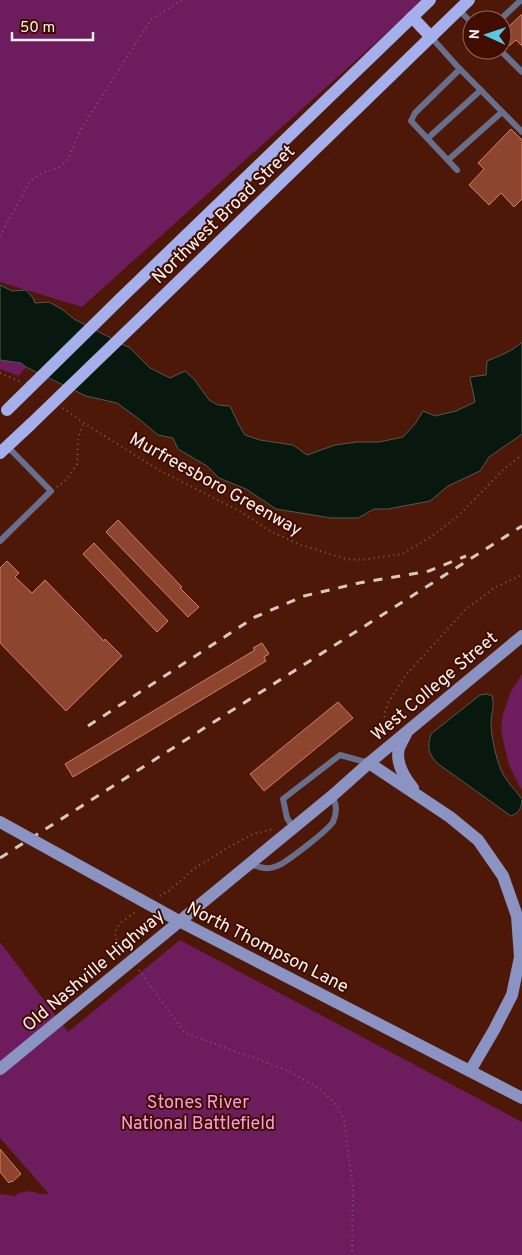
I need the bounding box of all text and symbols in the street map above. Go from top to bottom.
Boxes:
scale bar [12,10,94,42]
north arrow [462,10,512,60]
text: 50 m [20,19,55,38]
text: N [467,29,484,40]
street label: Northwest Broad Street [148,141,300,289]
street label: Murfreesboro Greenway [125,428,306,542]
street label: West College Street [367,627,503,747]
street label: North Thompson Lane [182,897,352,999]
street label: Old Nashville Highway [18,905,170,1037]
park label: Stones River National Battlefield [121,1092,275,1136]

